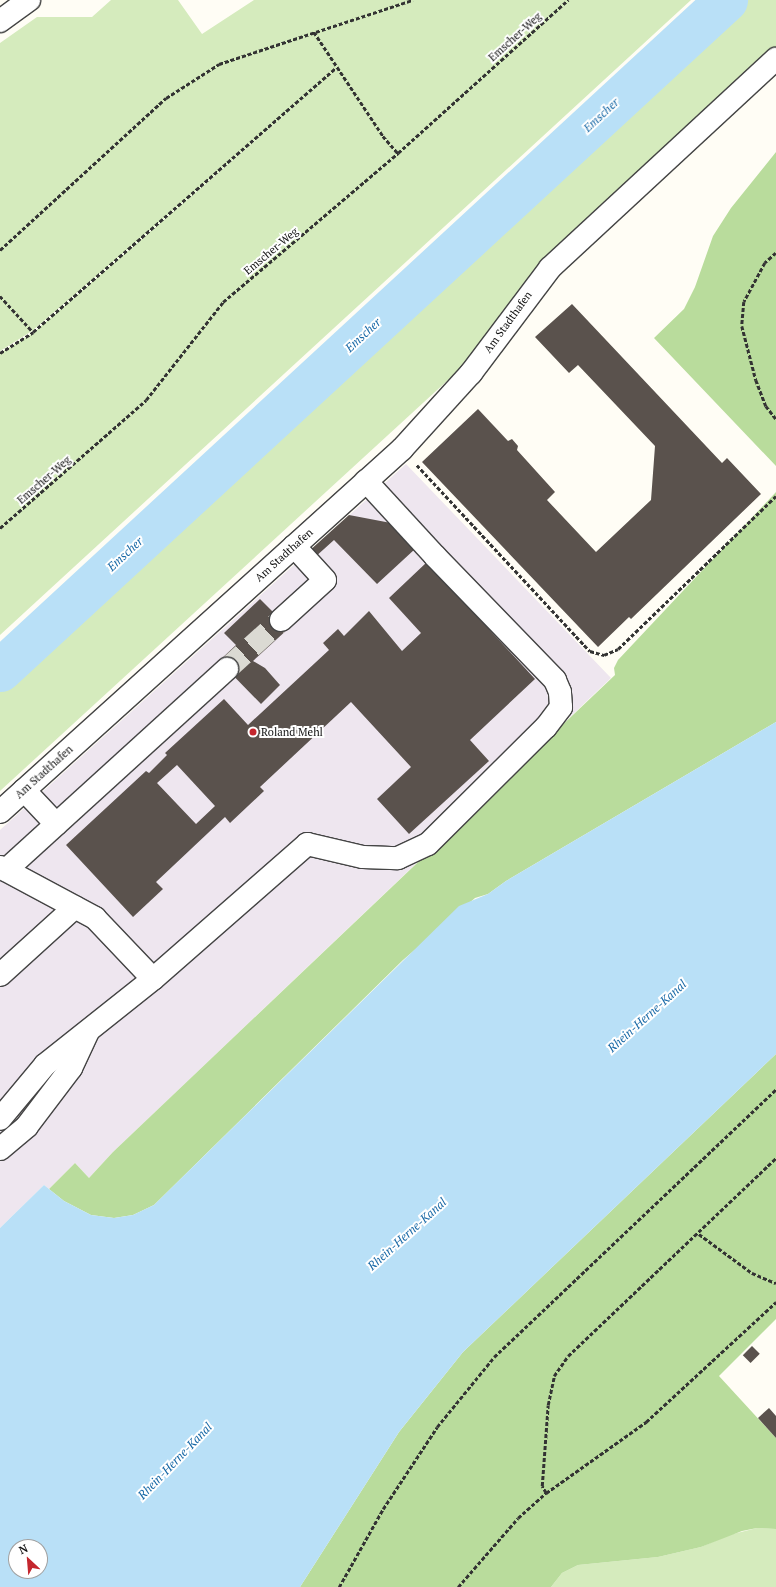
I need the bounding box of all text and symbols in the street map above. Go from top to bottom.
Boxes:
street label: Emscher-Weg [486,10,544,64]
water label: Emscher [580,95,622,135]
street label: Emscher-Weg [241,225,301,277]
street label: Am Stadthafen [481,289,535,355]
water label: Emscher [342,315,384,355]
street label: Emscher-Weg [15,453,73,507]
street label: Am Stadthafen [252,526,316,584]
water label: Emscher [104,534,146,574]
place label: Roland Mehl [261,725,323,739]
marker: Roland Mehl [248,727,258,737]
street label: Am Stadthafen [12,743,76,801]
water label: Rhein-Herne-Kanal [605,977,689,1055]
water label: Rhein-Herne-Kanal [365,1195,449,1273]
water label: Rhein-Herne-Kanal [135,1420,215,1502]
north arrow [8,1539,48,1579]
text: N [16,1541,30,1557]

